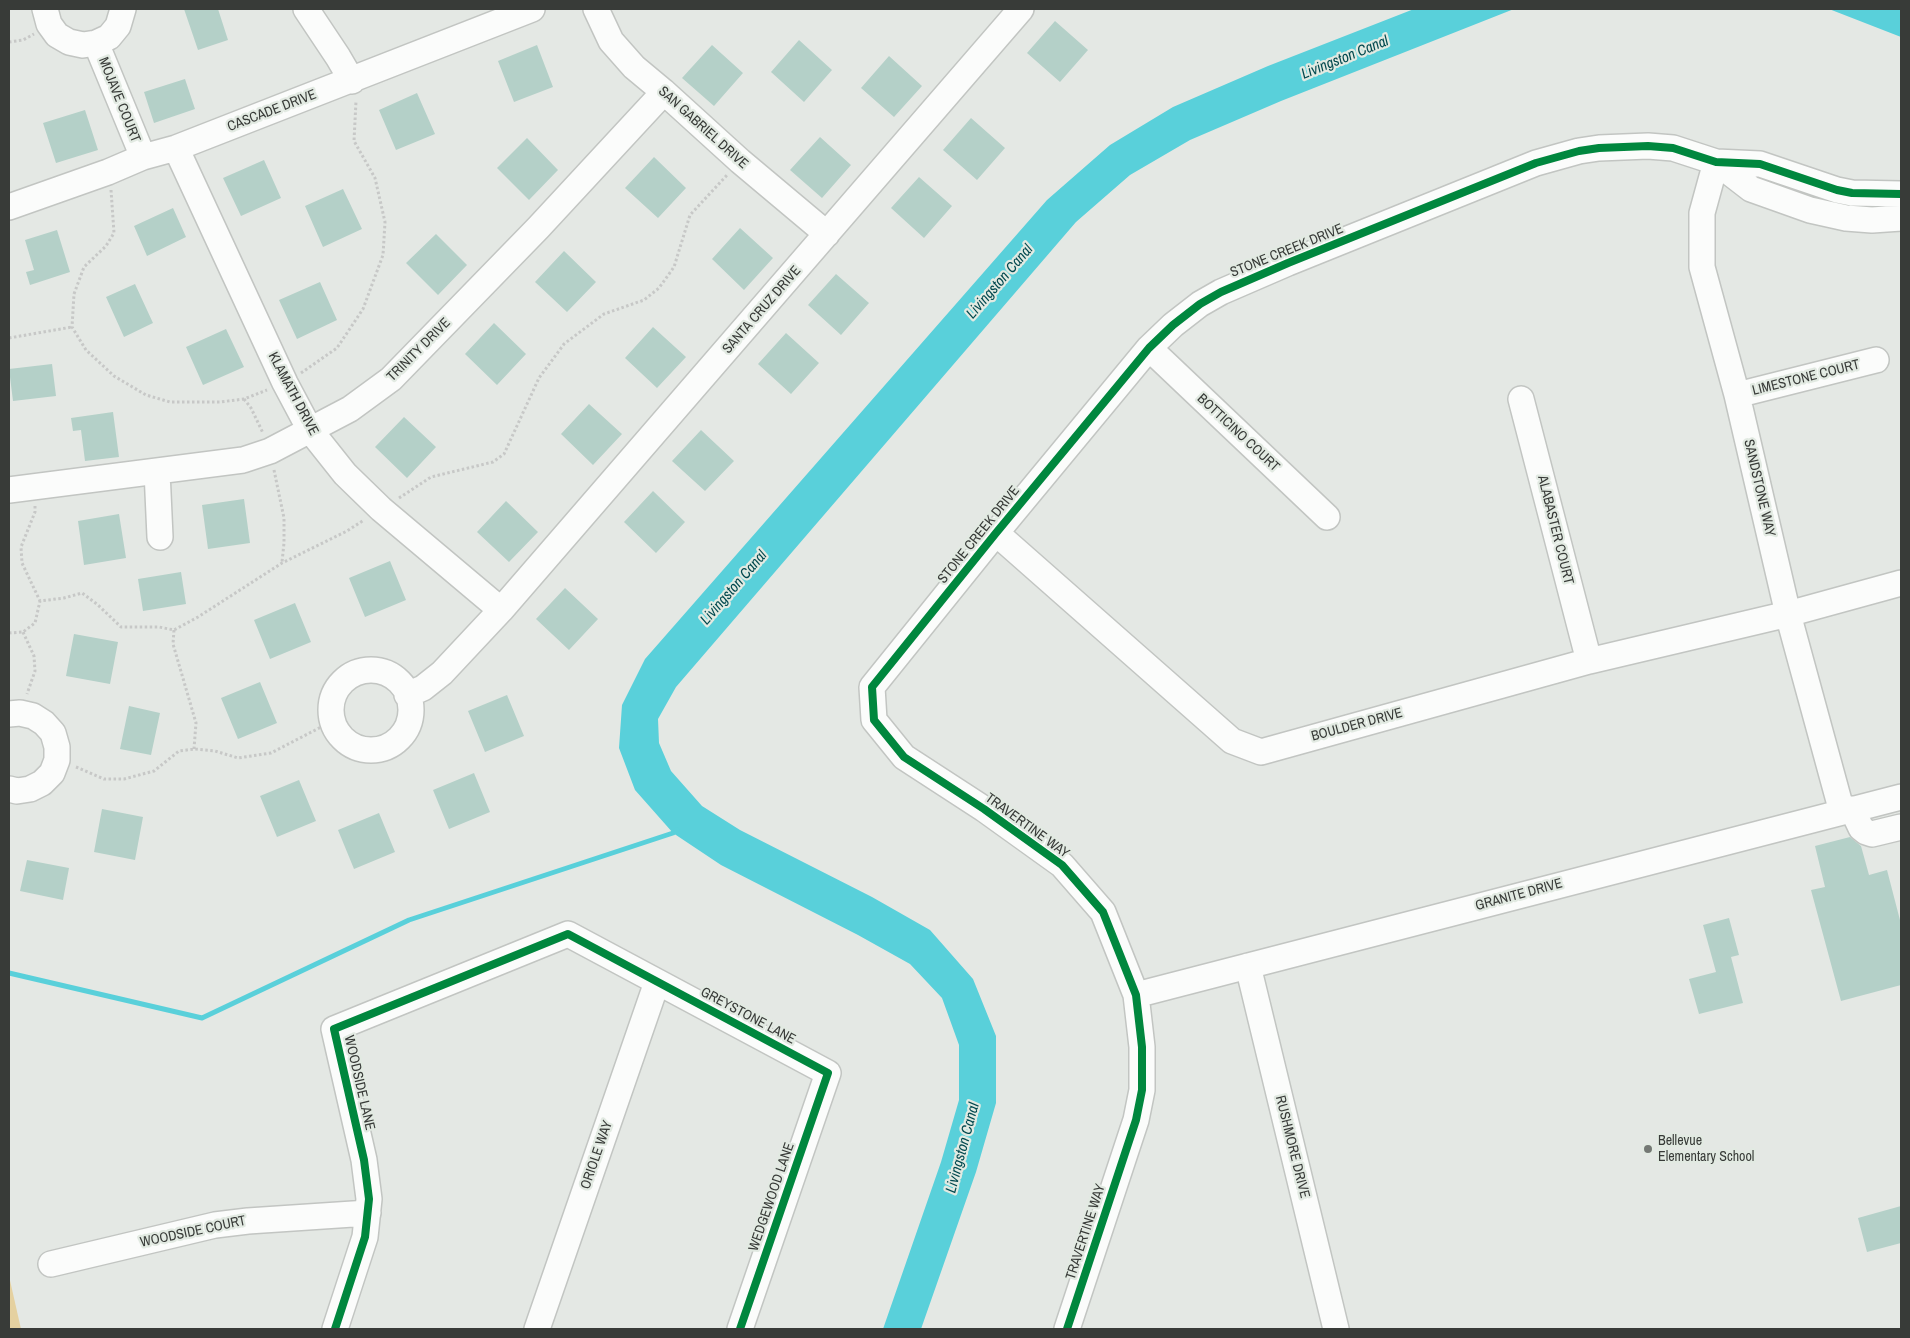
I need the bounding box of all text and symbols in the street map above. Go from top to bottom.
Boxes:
water label: Livingston Canal [1299,32,1391,84]
street label: MOJAVE COURT [94,55,144,145]
street label: SAN GABRIEL DRIVE [655,83,751,173]
street label: CASCADE DRIVE [225,86,319,136]
street label: STONE CREEK DRIVE [1228,221,1346,281]
water label: Livingston Canal [963,241,1037,323]
street label: SANTA CRUZ DRIVE [719,263,805,357]
street label: TRINITY DRIVE [384,315,454,385]
street label: KLAMATH DRIVE [264,350,322,438]
street label: LIMESTONE COURT [1751,357,1861,399]
street label: BOTTICINO COURT [1193,391,1283,475]
street label: SANDSTONE WAY [1740,438,1778,538]
street label: ALABASTER COURT [1533,474,1577,586]
street label: STONE CREEK DRIVE [935,483,1023,587]
water label: Livingston Canal [697,547,771,629]
street label: BOULDER DRIVE [1310,705,1404,745]
street label: TRAVERTINE WAY [982,790,1072,862]
street label: GRANITE DRIVE [1474,875,1564,915]
street label: GREYSTONE LANE [698,984,798,1048]
street label: WOODSIDE LANE [340,1034,378,1132]
street label: RUSHMORE DRIVE [1271,1094,1313,1200]
water label: Livingston Canal [942,1101,984,1195]
street label: ORIOLE WAY [577,1118,617,1192]
place label: Bellevue Elementary School [1658,1133,1754,1166]
street label: WEDGEWOOD LANE [746,1141,798,1253]
marker: Bellevue Elementary School [1642,1143,1654,1155]
street label: TRAVERTINE WAY [1063,1182,1109,1282]
street label: WOODSIDE COURT [139,1213,247,1251]

